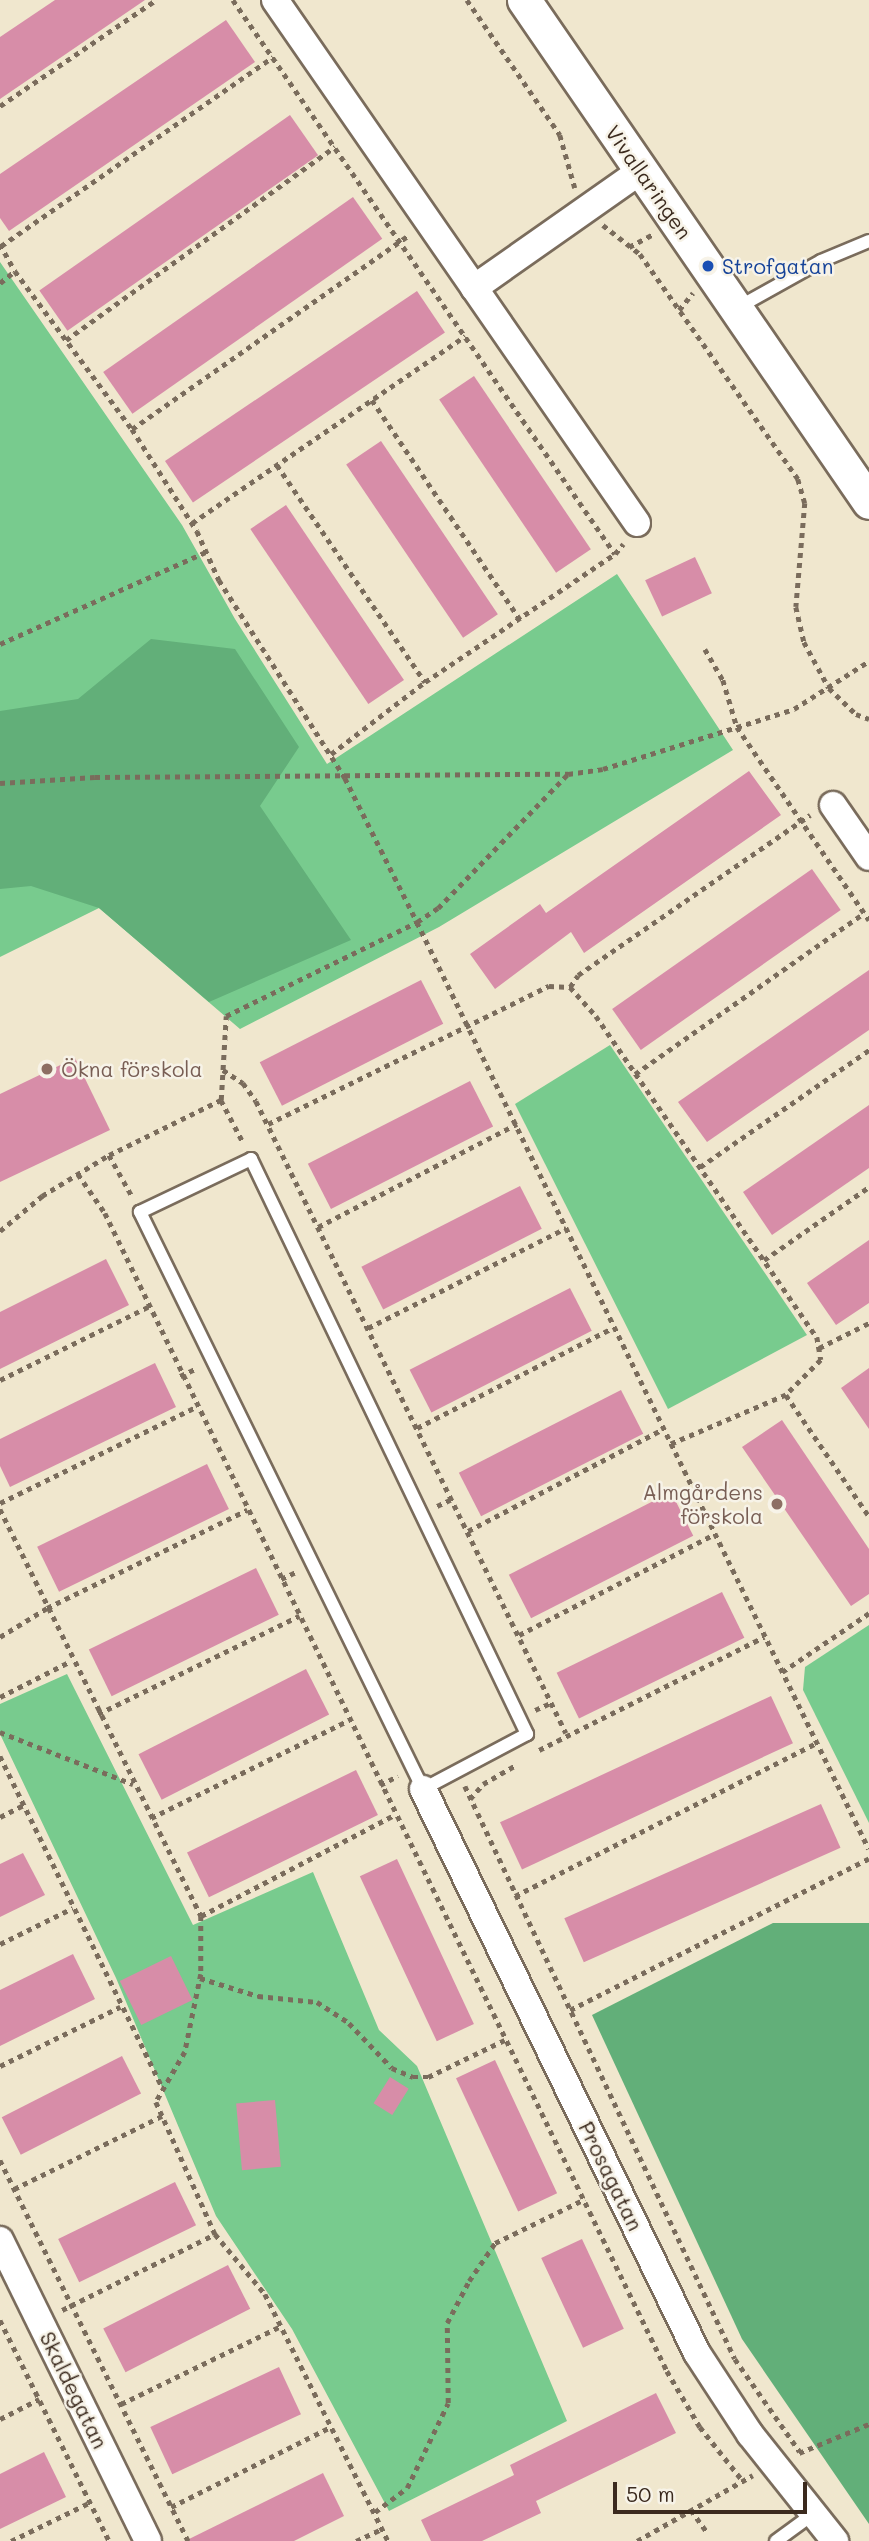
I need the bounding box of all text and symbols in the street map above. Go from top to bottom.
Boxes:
street label: Vivallaringen [600,120,698,244]
place label: Strofgatan [722,253,833,279]
marker: Strofgatan [700,258,716,274]
place label: Ökna förskola [61,1056,203,1082]
marker: Ökna förskola [39,1061,55,1077]
place label: Almgårdens förskola [643,1479,763,1529]
marker: Almgårdens förskola [769,1496,785,1512]
street label: Prosagatan [574,2117,648,2235]
street label: Skaldegatan [35,2327,113,2453]
scale bar [617,2468,811,2512]
text: 50 m [626,2480,675,2507]

